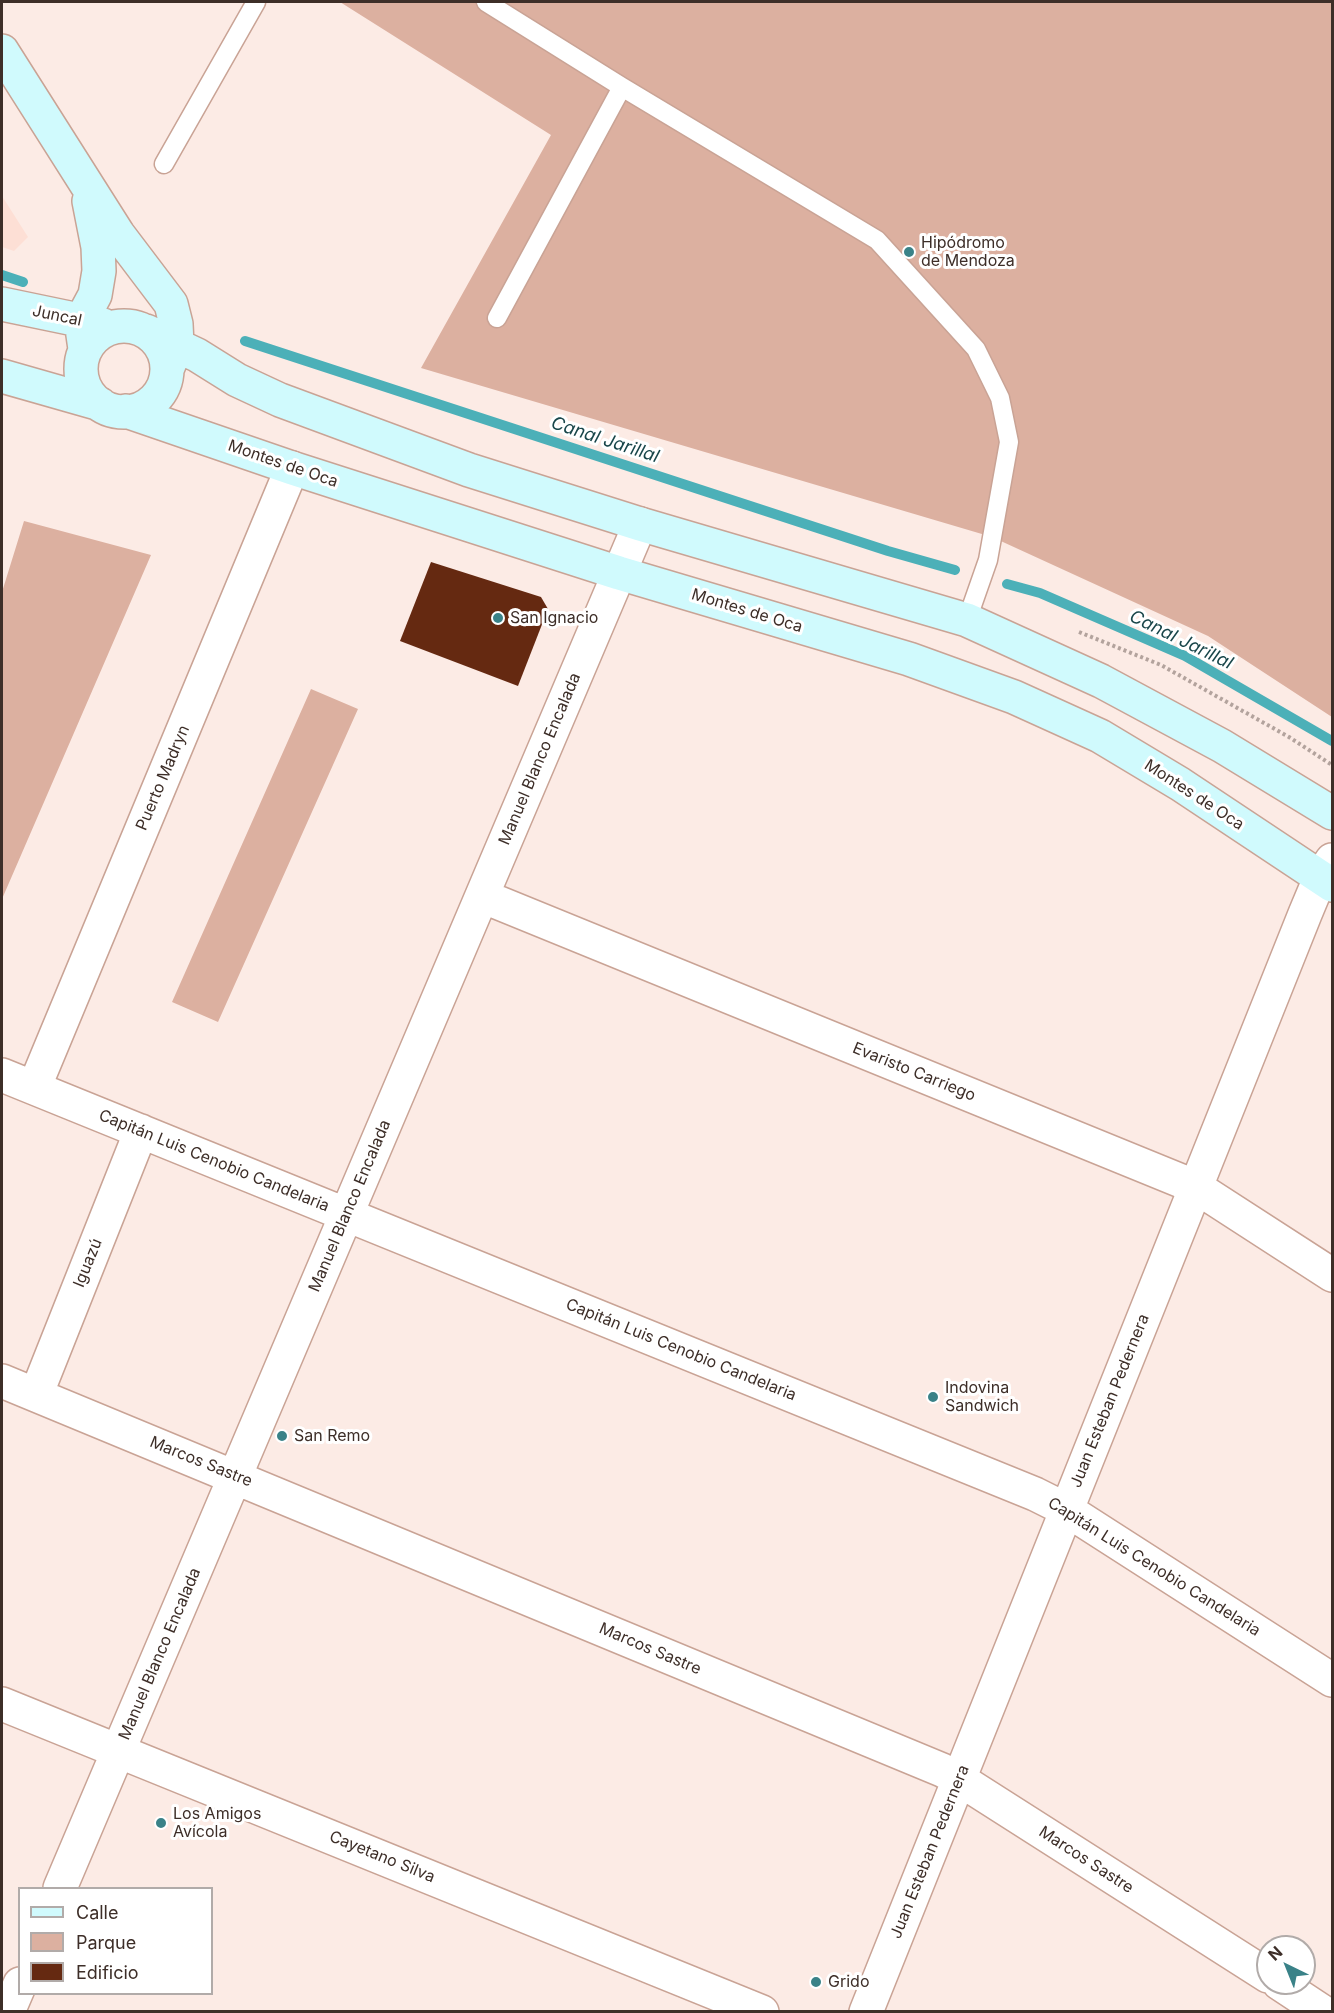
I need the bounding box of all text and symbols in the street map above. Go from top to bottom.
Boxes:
place label: Hipódromo de Mendoza [921,233,1015,271]
marker: Hipódromo de Mendoza [902,245,916,259]
street label: Juncal [30,301,84,331]
water label: Canal Jarillal [548,412,662,468]
street label: Montes de Oca [226,436,340,492]
street label: Montes de Oca [689,585,805,637]
water label: Canal Jarillal [1126,606,1236,674]
place label: San Ignacio [510,608,598,628]
marker: San Ignacio [491,611,505,625]
street label: Manuel Blanco Encalada [495,670,585,848]
street label: Puerto Madryn [132,723,194,833]
street label: Montes de Oca [1141,756,1247,834]
street label: Evaristo Carriego [850,1039,978,1105]
street label: Capitán Luis Cenobio Candelaria [96,1106,332,1216]
street label: Manuel Blanco Encalada [305,1117,395,1295]
street label: Iguazú [70,1236,106,1290]
street label: Capitán Luis Cenobio Candelaria [563,1295,799,1405]
street label: Juan Esteban Pedernera [1066,1311,1154,1491]
place label: Indovina Sandwich [945,1378,1019,1416]
marker: Indovina Sandwich [926,1390,940,1404]
place label: San Remo [294,1426,370,1446]
marker: San Remo [275,1429,289,1443]
street label: Marcos Sastre [147,1433,255,1491]
street label: Capitán Luis Cenobio Candelaria [1044,1493,1264,1641]
street label: Manuel Blanco Encalada [115,1565,205,1743]
street label: Marcos Sastre [596,1619,704,1679]
street label: Juan Esteban Pedernera [886,1762,974,1942]
place label: Los Amigos Avícola [173,1804,261,1842]
marker: Los Amigos Avícola [154,1816,168,1830]
street label: Marcos Sastre [1035,1822,1137,1898]
street label: Cayetano Silva [326,1827,438,1887]
legend [18,1887,213,1995]
text: Calle [76,1902,118,1923]
text: Parque [76,1932,136,1953]
north arrow [1256,1935,1316,1995]
text: N [1264,1942,1286,1965]
text: Edificio [76,1962,139,1983]
place label: Grido [828,1972,869,1992]
marker: Grido [809,1975,823,1989]

